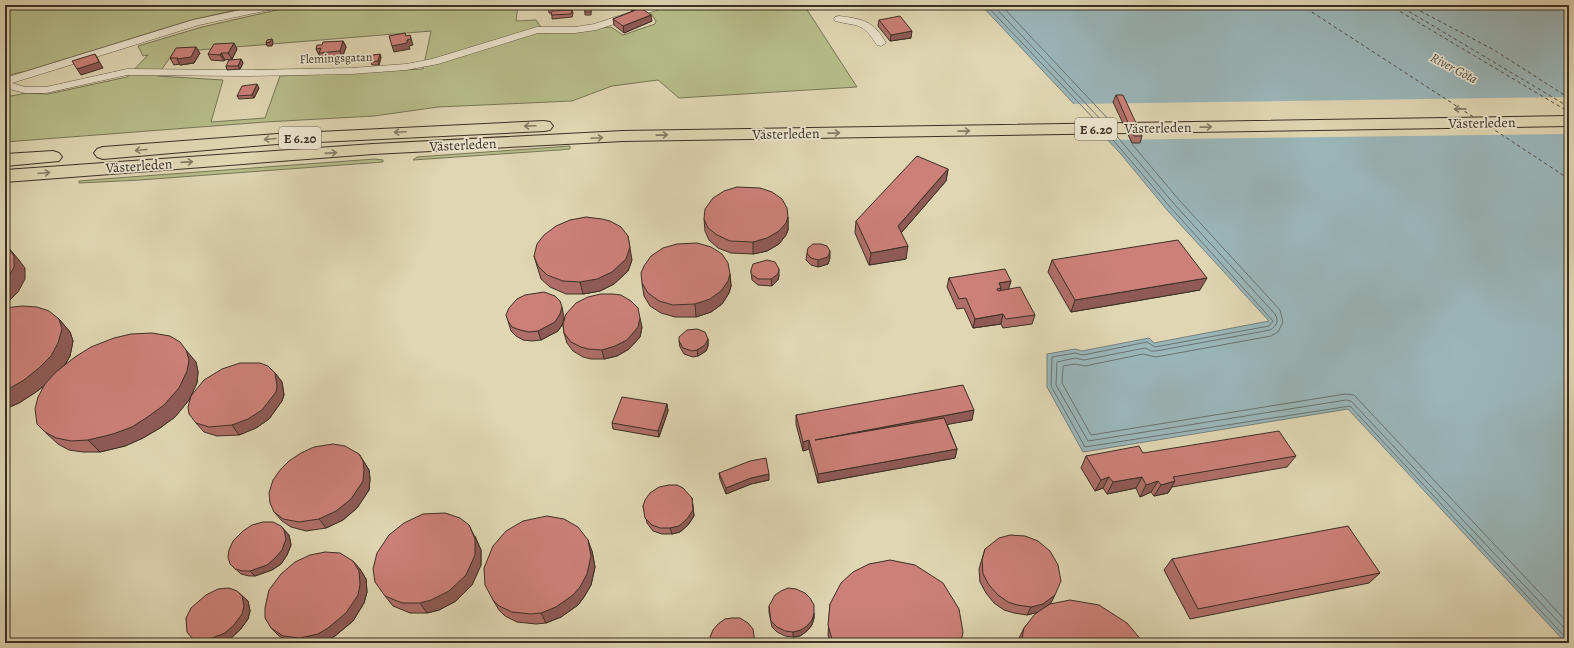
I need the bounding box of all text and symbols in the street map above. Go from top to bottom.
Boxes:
street label: Flemingsgatan [299,49,373,67]
water label: River Göta [1428,49,1480,87]
one-way arrow [1454,105,1467,113]
street label: Västerleden [1447,113,1516,133]
road number: E 6.20 [1075,118,1117,140]
street label: Västerleden [1123,118,1192,138]
one-way arrow [524,122,537,130]
one-way arrow [1199,123,1212,131]
street label: Västerleden [751,124,820,144]
road number: E 6.20 [279,127,321,149]
one-way arrow [957,127,970,135]
one-way arrow [394,128,407,136]
one-way arrow [827,129,840,137]
one-way arrow [655,132,668,139]
street label: Västerleden [428,134,497,156]
one-way arrow [590,134,603,141]
one-way arrow [264,136,277,143]
one-way arrow [135,146,148,154]
one-way arrow [324,149,337,156]
street label: Västerleden [104,154,173,178]
one-way arrow [181,159,194,166]
one-way arrow [37,169,50,176]

